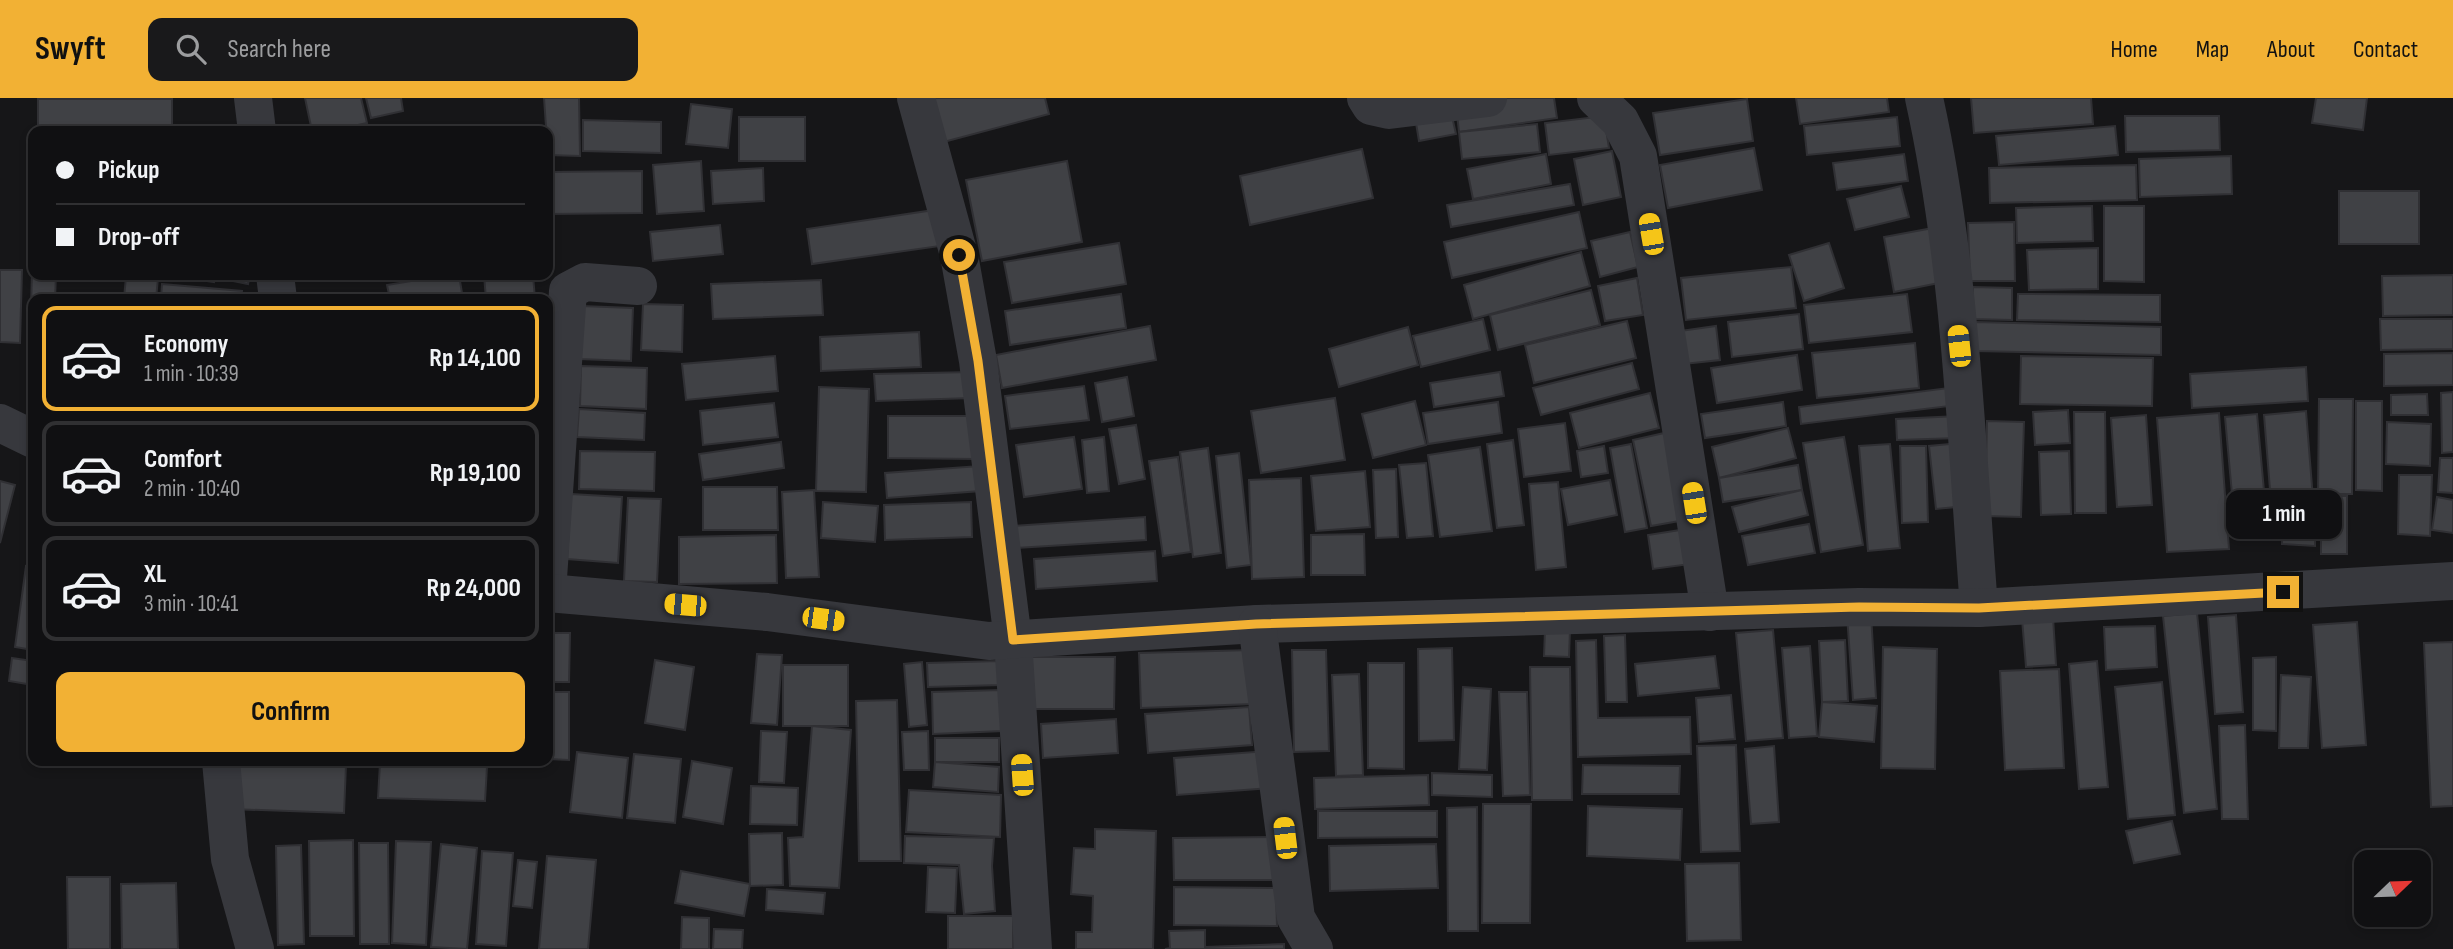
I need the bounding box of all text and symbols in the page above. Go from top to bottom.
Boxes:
search box [148,18,638,81]
text: Swyft [35,29,106,69]
icon: search [172,30,210,68]
text: Search here [228,34,331,65]
text: Home [2110,35,2158,64]
text: Map [2196,35,2229,64]
text: About [2267,35,2315,64]
text: Contact [2353,35,2418,64]
text: Pickup [98,155,160,186]
car [1638,211,1665,257]
text: Drop-off [98,222,179,253]
route start [943,239,975,271]
car [1947,324,1972,368]
icon: car [60,327,123,390]
text: Economy [144,329,228,360]
text: Rp 14,100 [429,343,521,374]
text: 1 min · 10:39 [144,360,239,388]
icon: car [60,442,123,505]
text: Comfort [144,444,222,475]
text: Rp 19,100 [430,458,521,489]
text: 2 min · 10:40 [144,475,240,503]
car [1681,481,1708,525]
callout: 1 min [2225,490,2341,540]
text: 1 min [2263,500,2305,528]
icon: car [60,557,123,620]
text: XL [144,559,166,590]
text: Rp 24,000 [427,573,521,604]
route end [2267,576,2299,608]
text: 3 min · 10:41 [144,590,238,618]
car [664,593,707,617]
car [801,606,846,632]
button: Confirm [56,672,525,752]
car [1011,753,1034,797]
car [1273,816,1298,860]
north arrow [2354,850,2431,928]
map controls [2354,850,2431,927]

